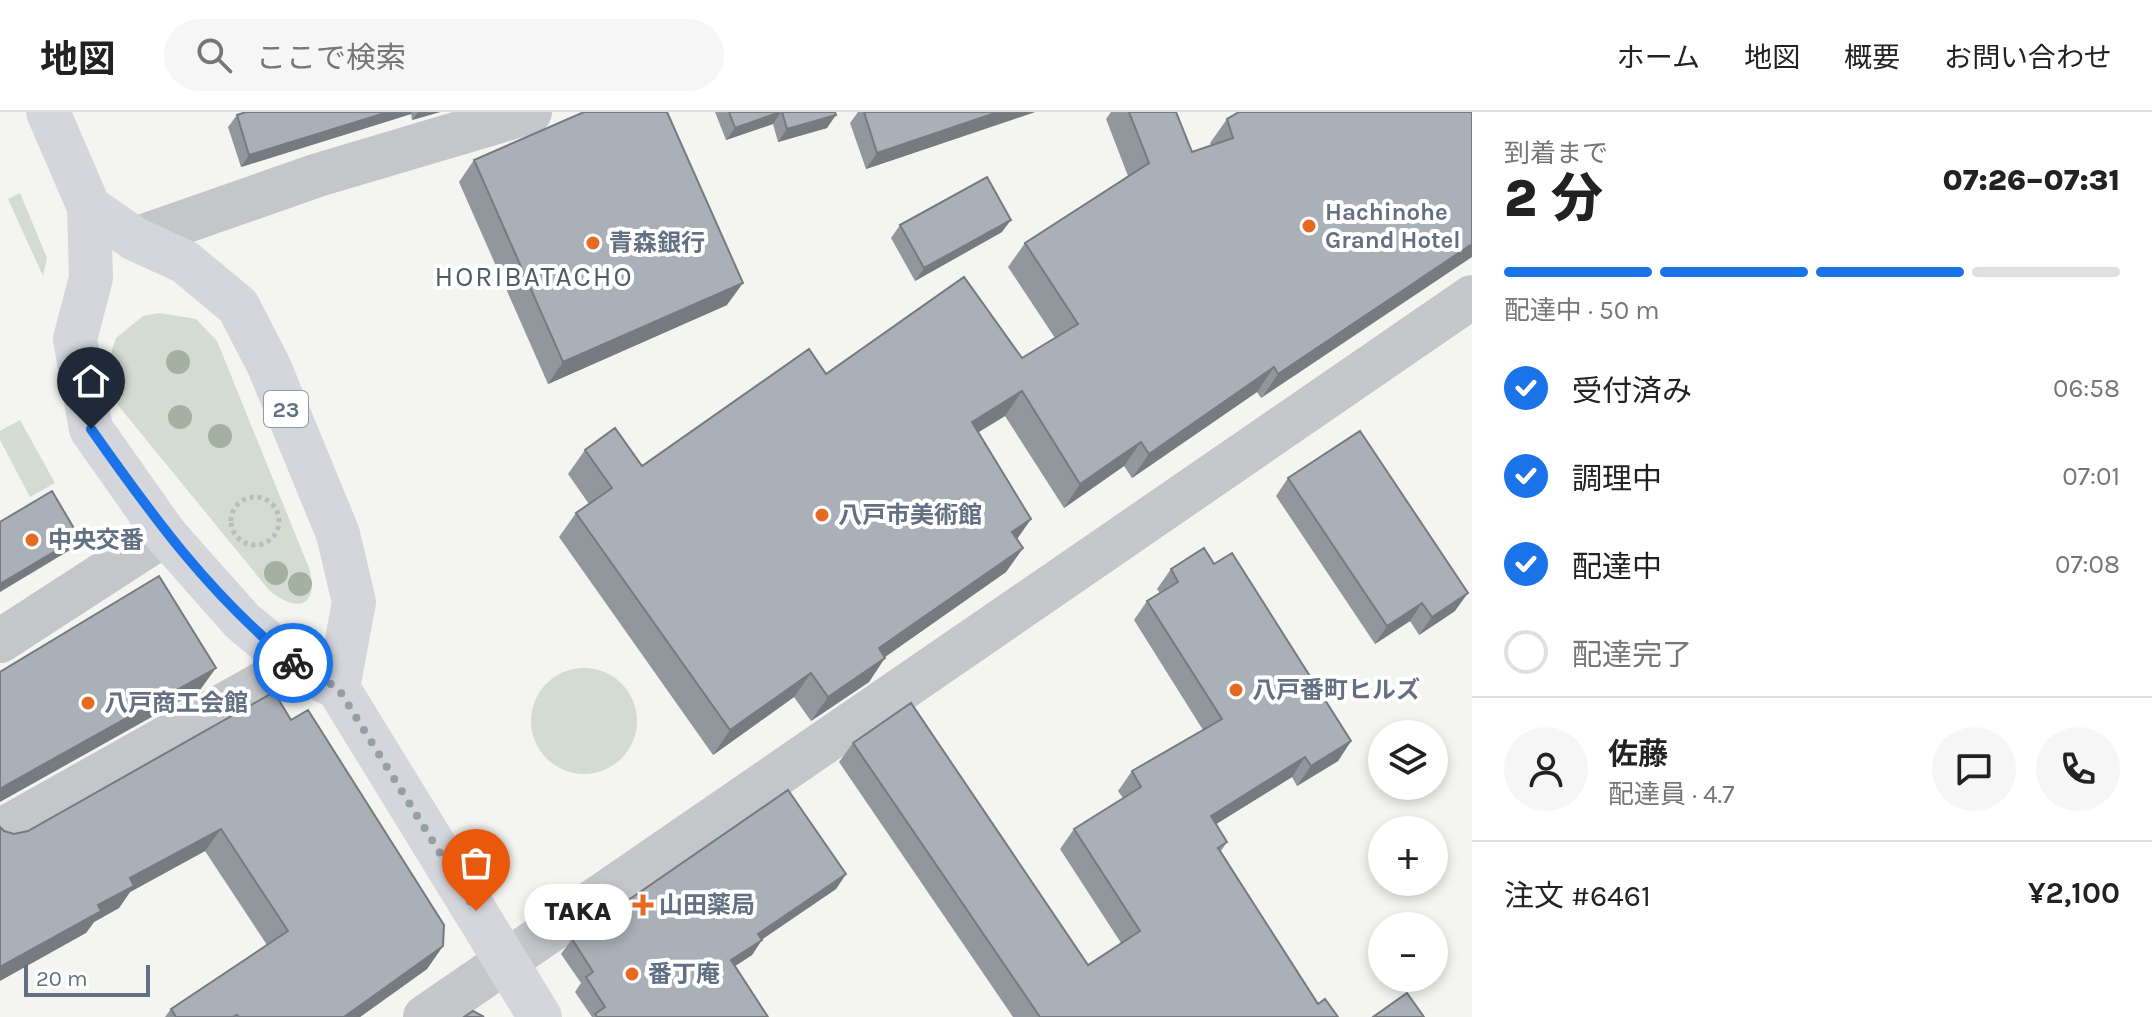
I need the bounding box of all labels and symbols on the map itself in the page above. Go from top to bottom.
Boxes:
place label: Hachinohe Grand Hotel [1325,198,1460,254]
marker: Hachinohe Grand Hotel [1300,217,1318,235]
place label: 青森銀行 [609,229,705,257]
marker: 青森銀行 [584,234,602,252]
district label: HORIBATACHO [434,260,634,293]
pin [57,347,125,429]
road number: 23 [264,391,308,427]
place label: 八戸市美術館 [838,501,982,529]
marker: 八戸市美術館 [813,506,831,524]
place label: 中央交番 [48,526,144,554]
marker: 中央交番 [23,531,41,549]
courier [253,623,333,703]
place label: 八戸番町ヒルズ [1252,676,1420,704]
marker: 八戸番町ヒルズ [1227,681,1245,699]
place label: 八戸商工会館 [104,689,248,717]
marker: 八戸商工会館 [79,694,97,712]
pin [442,829,510,911]
callout: TAKA [524,883,632,939]
place label: 山田薬局 [659,891,755,919]
marker: 山田薬局 [634,896,652,914]
place label: 番丁庵 [648,960,720,988]
scale bar [24,961,150,997]
marker: 番丁庵 [623,965,641,983]

